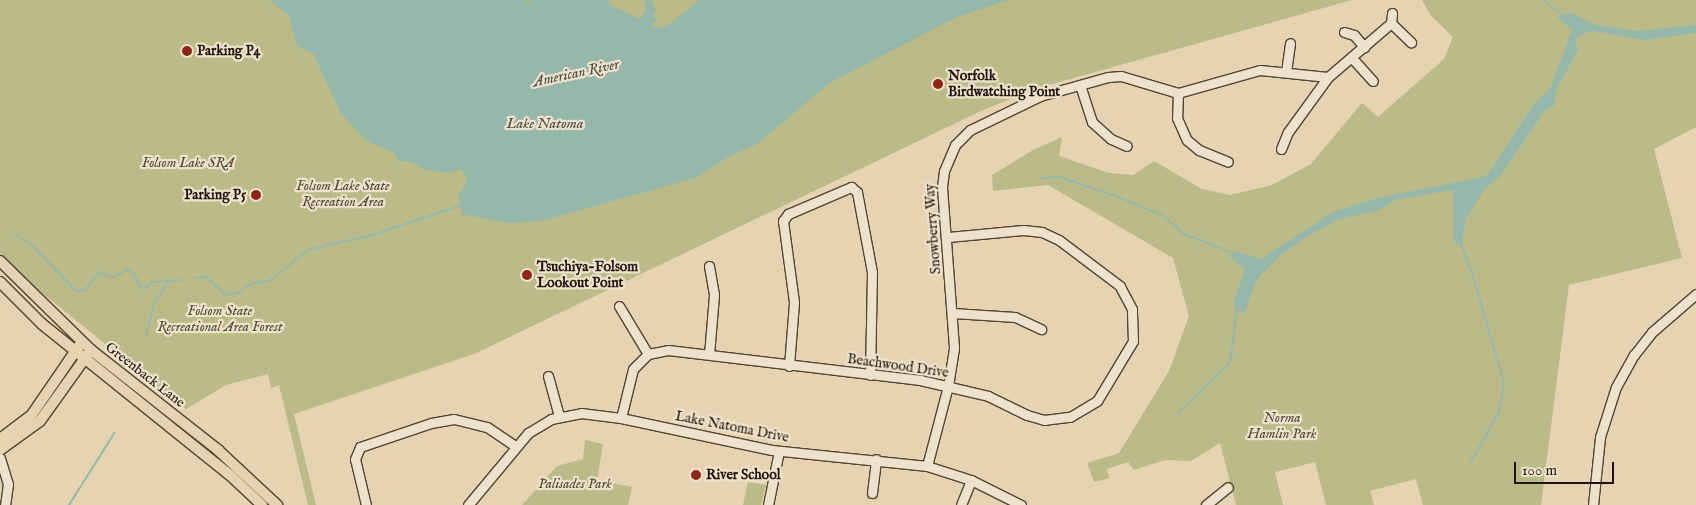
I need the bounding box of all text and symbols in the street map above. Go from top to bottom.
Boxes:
place label: Parking P4 [197,43,260,59]
marker: Parking P4 [181,45,193,57]
water label: American River [531,55,621,91]
place label: Norfolk Birdwatching Point [948,68,1060,100]
marker: Norfolk Birdwatching Point [932,78,944,90]
water label: Lake Natoma [507,115,583,133]
park label: Folsom Lake SRA [142,155,234,171]
park label: Folsom Lake State Recreation Area [296,178,390,210]
street label: Snowberry Way [921,183,945,275]
place label: Parking P5 [184,187,246,203]
marker: Parking P5 [250,189,262,201]
place label: Tsuchiya-Folsom Lookout Point [537,259,638,292]
marker: Tsuchiya-Folsom Lookout Point [521,269,533,281]
park label: Folsom State Recreational Area Forest [157,303,283,336]
street label: Greenback Lane [102,339,188,411]
street label: Beachwood Drive [846,351,950,381]
street label: Lake Natoma Drive [674,408,790,446]
park label: Norma Hamlin Park [1248,410,1316,442]
scale bar [1516,452,1616,484]
text: 100 m [1522,461,1557,480]
place label: River School [706,467,780,483]
marker: River School [690,469,702,481]
park label: Palisades Park [538,476,612,492]

